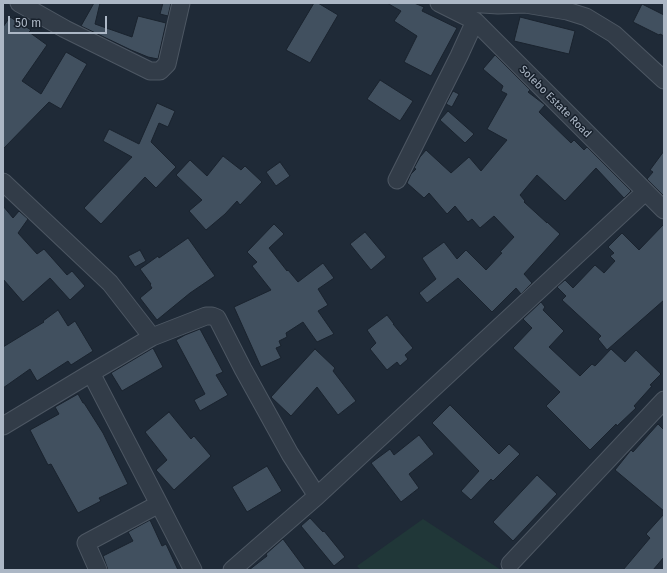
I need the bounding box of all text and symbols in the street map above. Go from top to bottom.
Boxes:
scale bar [10,8,109,34]
text: 50 m [15,16,41,30]
street label: Solebo Estate Road [516,63,594,141]

